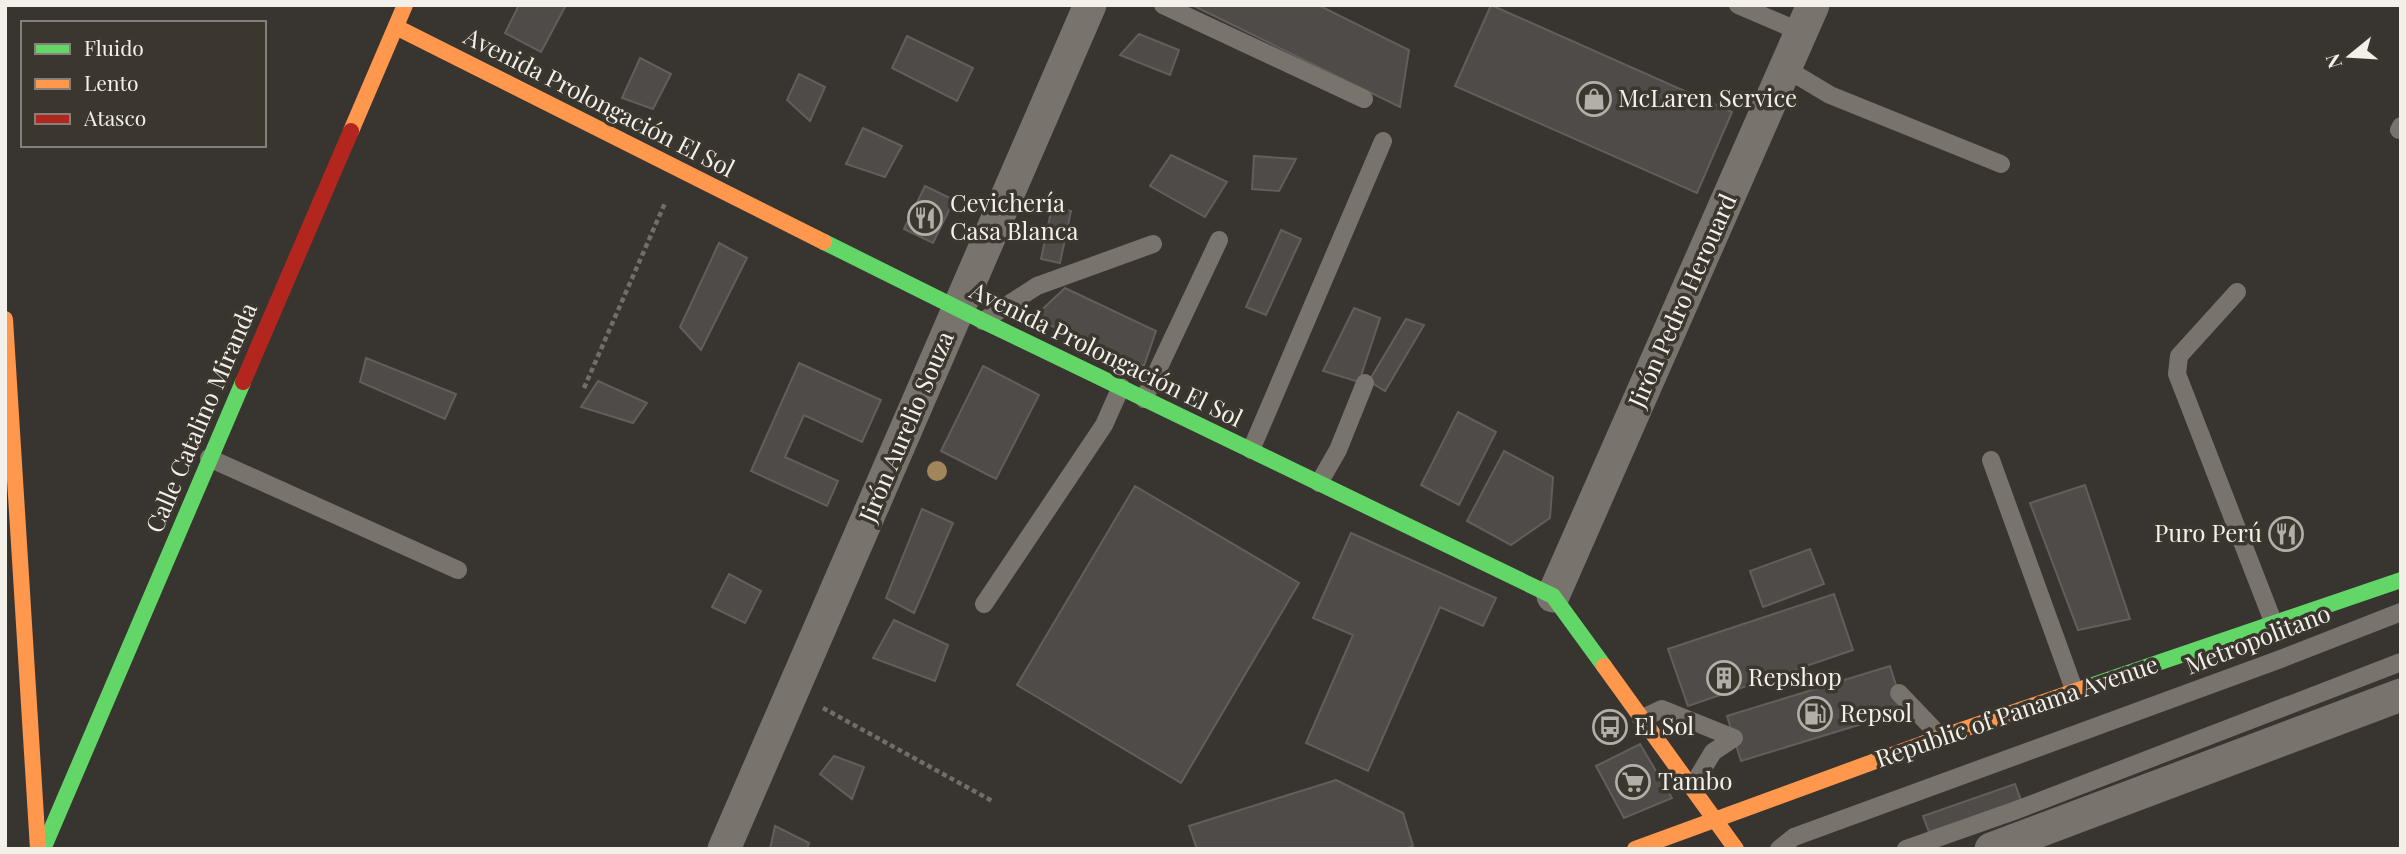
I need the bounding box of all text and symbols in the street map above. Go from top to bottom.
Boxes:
street label: Avenida Prolongación El Sol [458,19,741,184]
legend [21,21,266,147]
north arrow [2315,21,2385,91]
text: Fluido [84,33,144,61]
text: N [2318,51,2347,72]
text: Lento [84,68,138,96]
shop icon: McLaren Service [1575,80,1613,118]
place label: McLaren Service [1618,81,1797,113]
text: Atasco [83,103,146,131]
place label: Cevichería Casa Blanca [950,186,1078,246]
street label: Jirón Pedro Herouard [1619,188,1743,413]
restaurant icon: Cevichería Casa Blanca [906,199,944,237]
street label: Avenida Prolongación El Sol [964,273,1249,433]
street label: Calle Catalino Miranda [137,297,263,537]
street label: Jirón Aurelio Souza [850,326,960,528]
restaurant icon: Puro Perú [2267,515,2305,553]
place label: Puro Perú [2154,516,2262,548]
street label: Metropolitano [2180,596,2335,681]
street label: Republic of Panama Avenue [1871,647,2162,774]
building icon: Repshop [1705,659,1743,697]
place label: Repshop [1748,660,1842,692]
fuel station icon: Repsol [1796,695,1834,733]
place label: Repsol [1840,696,1912,728]
bus stop icon: El Sol [1591,708,1629,746]
place label: El Sol [1634,709,1694,741]
supermarket icon: Tambo [1614,763,1652,801]
place label: Tambo [1658,764,1733,796]

